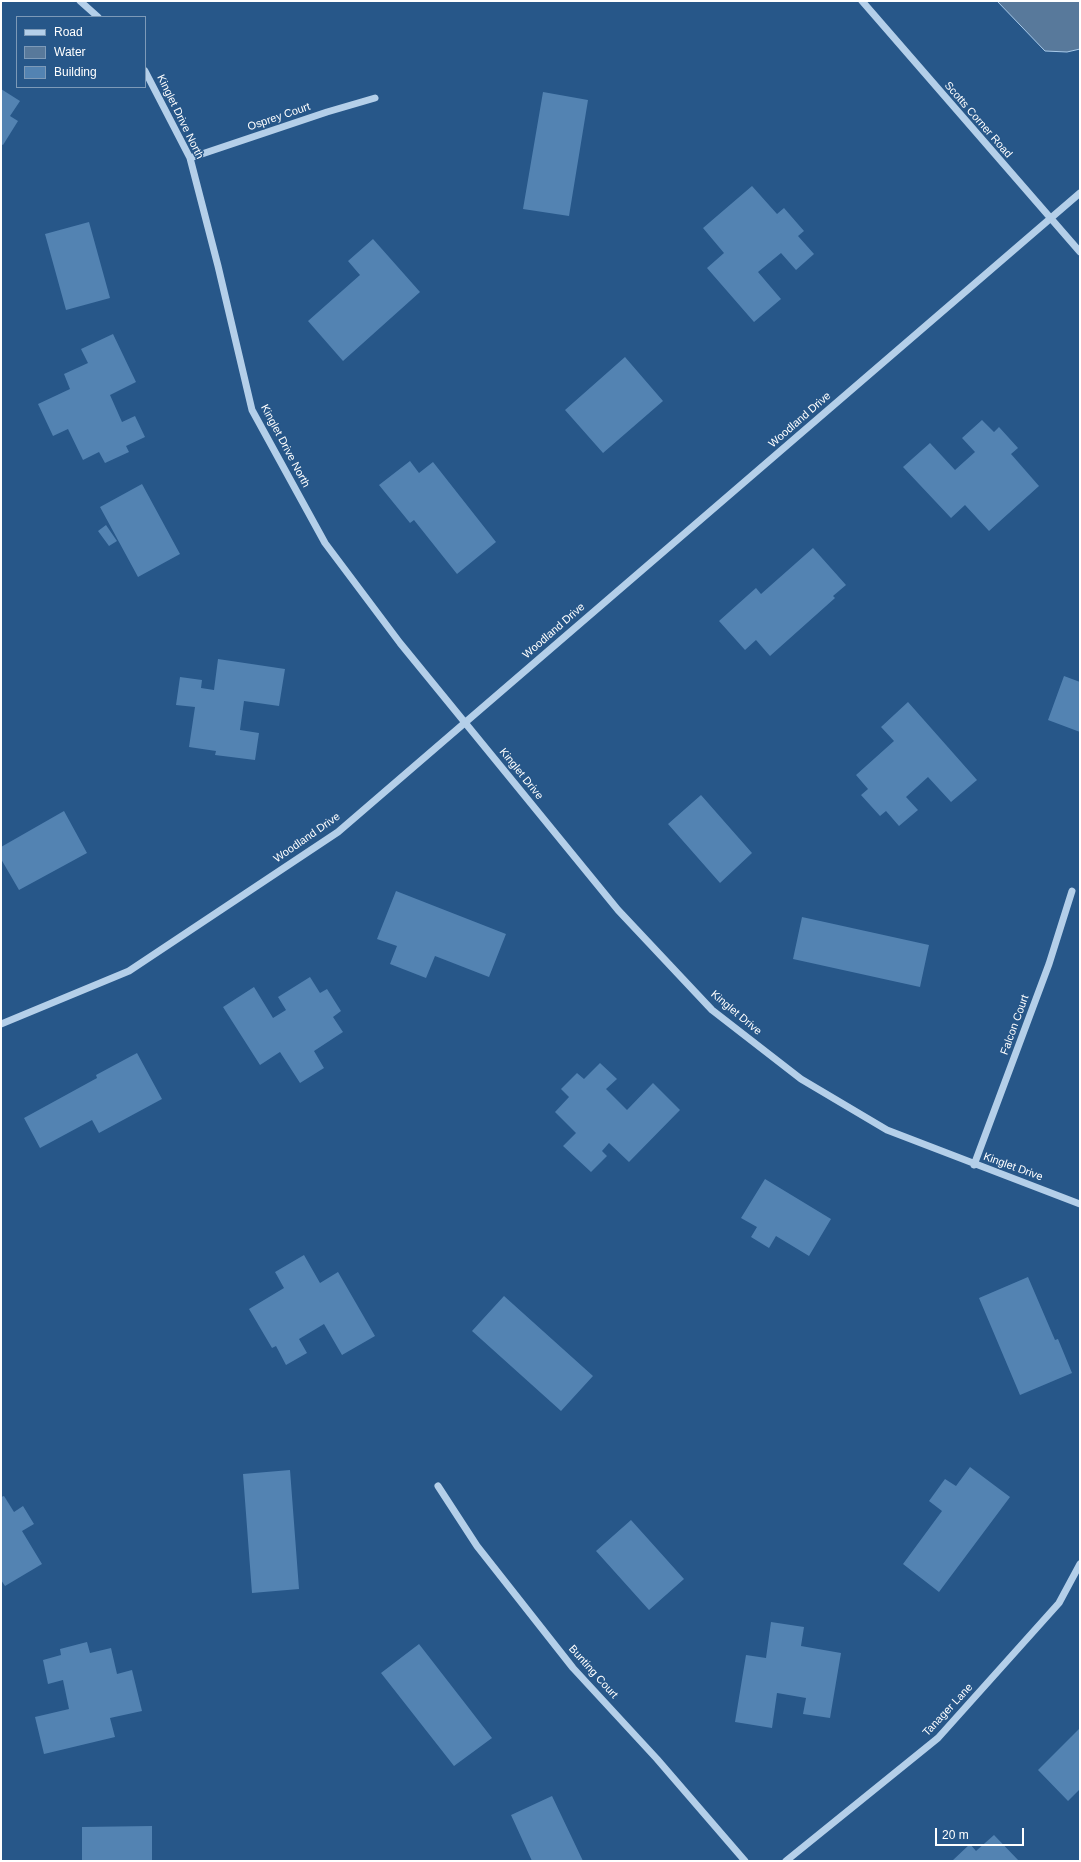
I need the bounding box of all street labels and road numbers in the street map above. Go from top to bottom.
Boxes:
street label: Kinglet Drive North [154,73,206,161]
street label: Scotts Corner Road [941,79,1015,161]
street label: Osprey Court [246,100,312,134]
street label: Woodland Drive [766,389,834,451]
street label: Kinglet Drive North [258,402,312,490]
street label: Woodland Drive [520,600,588,662]
street label: Kinglet Drive [496,746,546,802]
street label: Woodland Drive [271,810,343,866]
street label: Kinglet Drive [708,988,764,1038]
street label: Falcon Court [998,993,1032,1057]
street label: Kinglet Drive [981,1150,1045,1184]
street label: Bunting Court [566,1643,620,1701]
street label: Tanager Lane [920,1681,976,1739]

